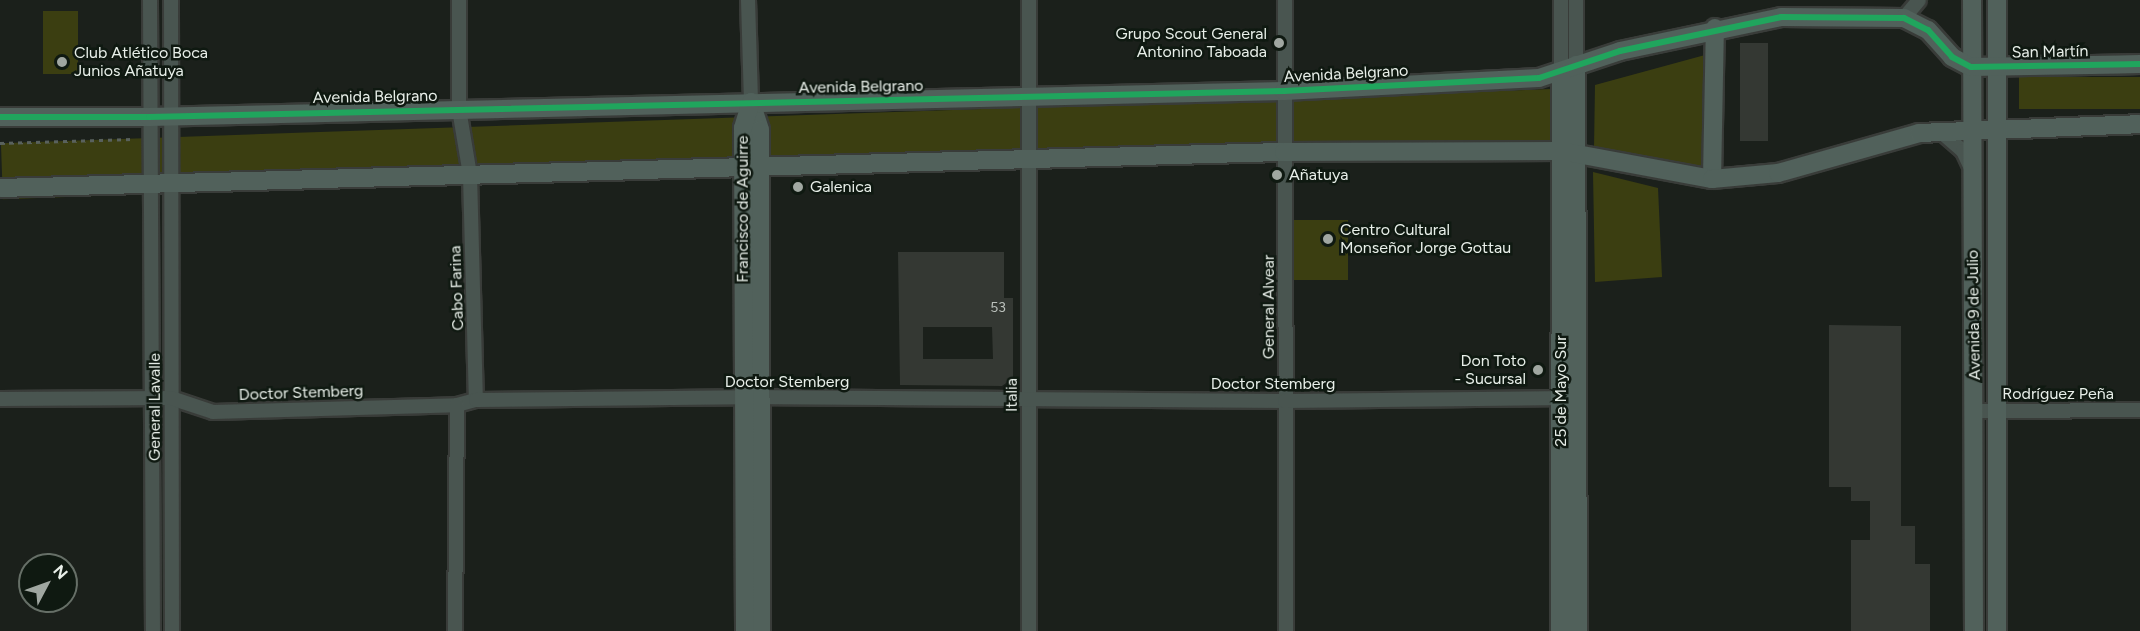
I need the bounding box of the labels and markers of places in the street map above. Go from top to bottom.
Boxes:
place label: Grupo Scout General Antonino Taboada [1115,24,1267,62]
marker: Grupo Scout General Antonino Taboada [1272,36,1286,50]
place label: Club Atlético Boca Junios Añatuya [74,43,208,81]
marker: Club Atlético Boca Junios Añatuya [55,55,69,69]
place label: Añatuya [1289,165,1348,185]
marker: Añatuya [1270,168,1284,182]
place label: Galenica [810,177,872,197]
marker: Galenica [791,180,805,194]
place label: Centro Cultural Monseñor Jorge Gottau [1340,220,1511,258]
marker: Centro Cultural Monseñor Jorge Gottau [1321,232,1335,246]
place label: Don Toto - Sucursal [1454,351,1526,389]
marker: Don Toto - Sucursal [1531,363,1545,377]

